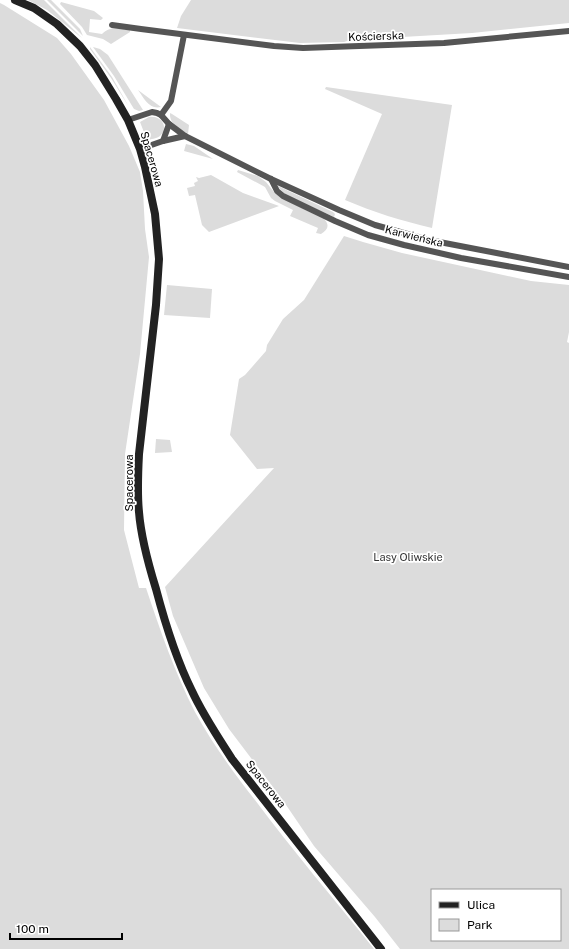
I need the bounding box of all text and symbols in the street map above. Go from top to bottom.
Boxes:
street label: Kościerska [348,29,404,43]
street label: Spacerowa [138,130,166,188]
street label: Karwieńska [384,223,444,249]
street label: Spacerowa [123,455,135,512]
park label: Lasy Oliwskie [373,551,443,563]
street label: Spacerowa [244,758,288,810]
legend [431,889,561,941]
text: Ulica [467,898,495,912]
scale bar [10,915,122,941]
text: Park [467,918,493,932]
text: 100 m [16,922,49,936]

